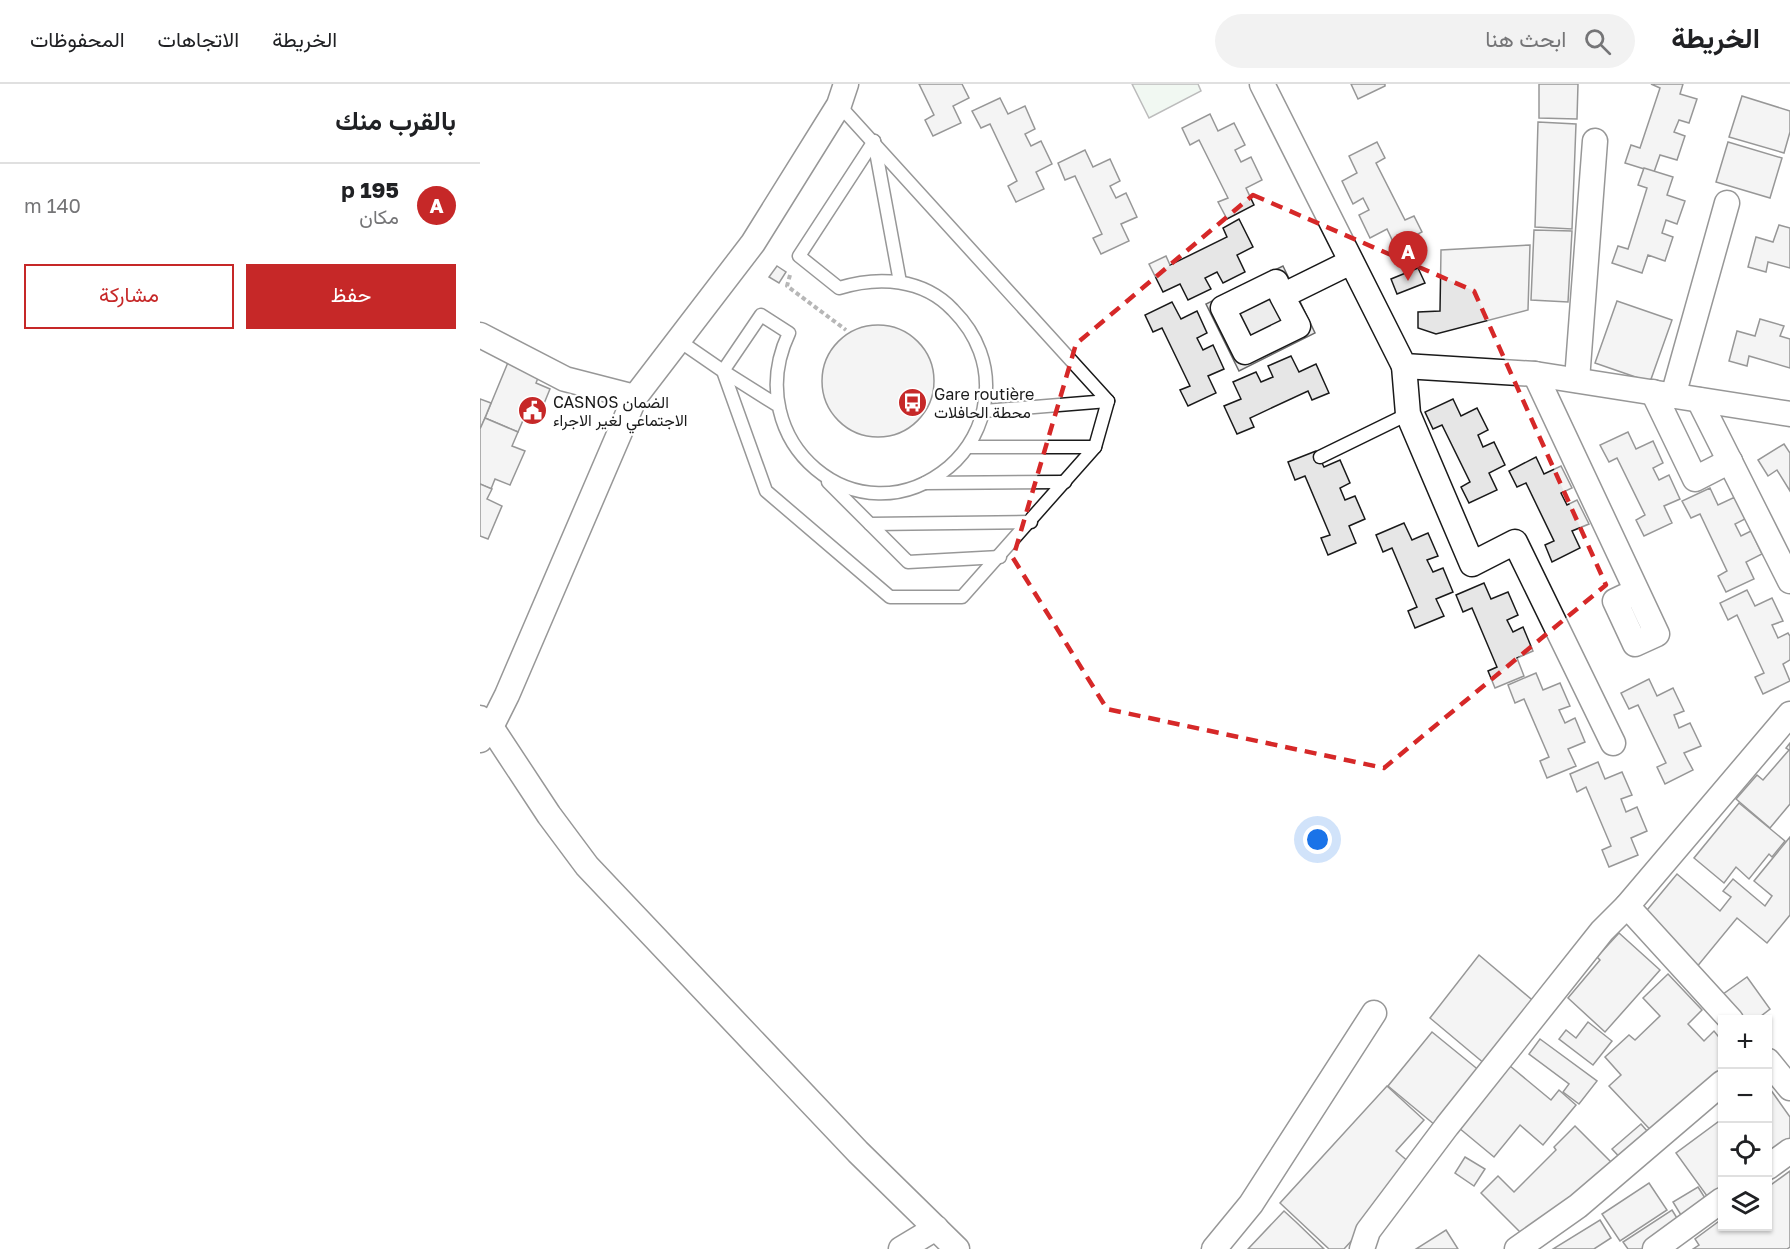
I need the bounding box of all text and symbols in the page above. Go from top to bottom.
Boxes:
search box [1215,14,1635,68]
text: الخريطة [1671,21,1760,54]
text: ابحث هنا [1485,25,1566,52]
icon: search [1581,25,1614,58]
text: المحفوظات [30,26,125,52]
text: الاتجاهات [158,26,239,52]
text: الخريطة [272,26,337,52]
text: بالقرب منك [335,105,456,136]
text: p 195 [341,176,399,203]
text: 140 m [24,193,81,217]
text: A [429,193,444,217]
text: مكان [359,204,399,228]
pin: A [1388,232,1428,281]
button: مشاركة [24,264,234,329]
button: حفظ [246,264,456,329]
place label: Gare routière محطة الحافلات [934,384,1034,422]
bus stop icon: Gare routière محطة الحافلات [897,387,929,419]
place label: CASNOS الضمان الاجتماعي لغير الاجراء [553,392,687,434]
public building icon: CASNOS الضمان الاجتماعي لغير الاجراء [516,395,548,427]
your location [1303,825,1332,854]
map controls [1718,1015,1772,1231]
button: + [1718,1015,1772,1069]
button: − [1718,1069,1772,1123]
button: locate [1718,1123,1772,1177]
button: layers [1718,1177,1772,1231]

